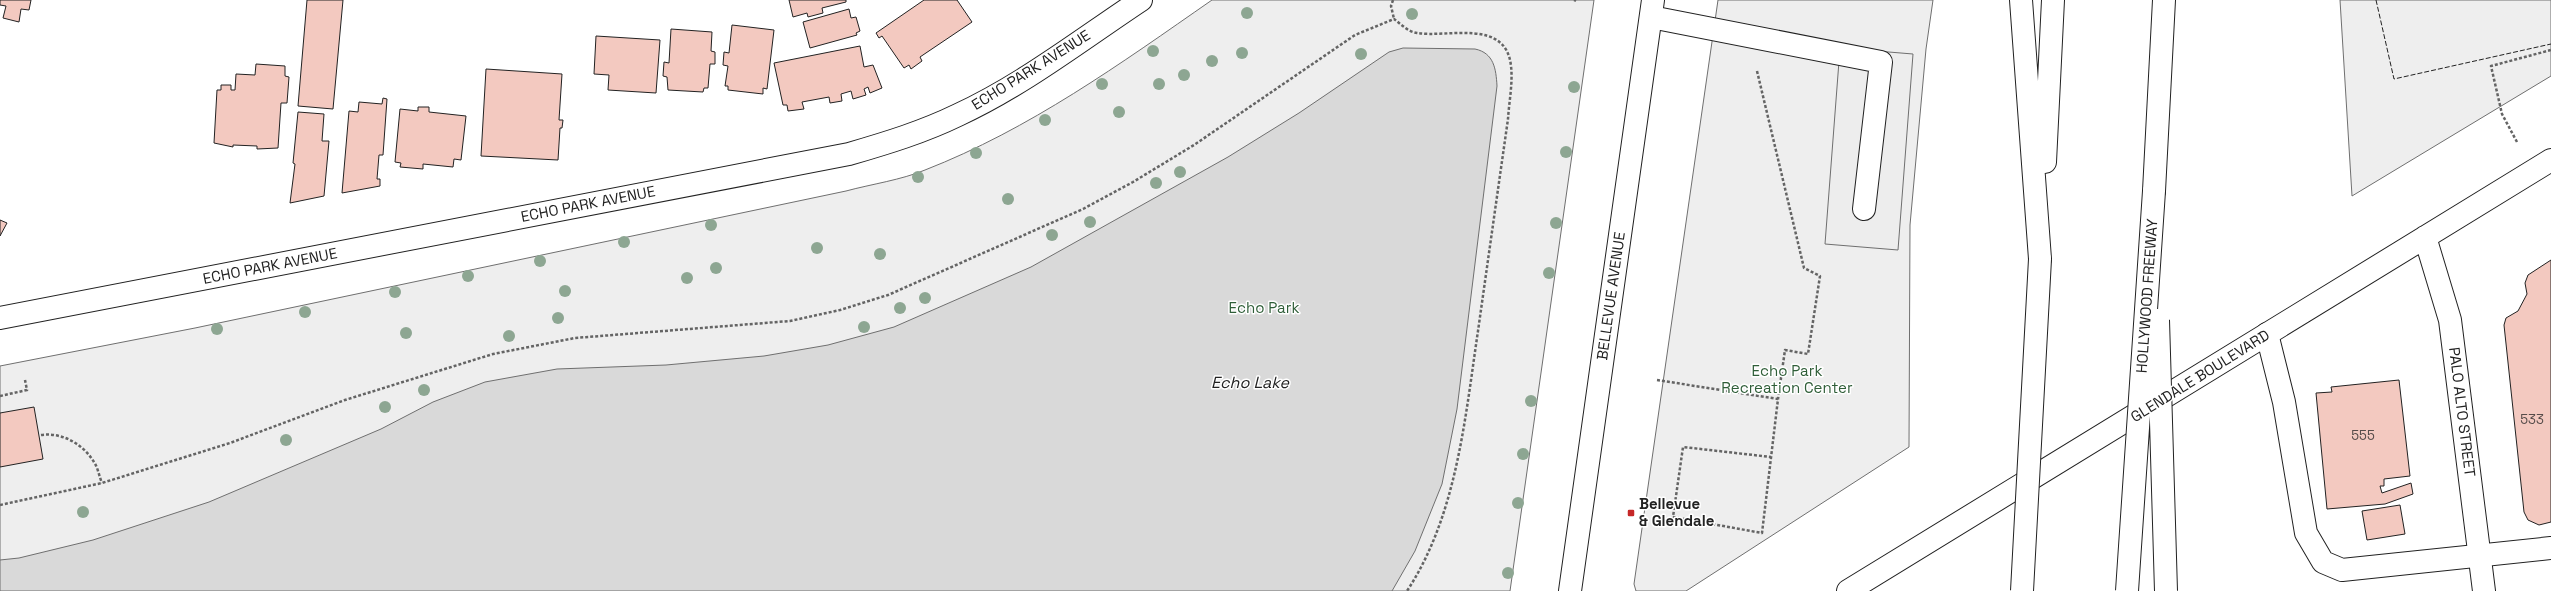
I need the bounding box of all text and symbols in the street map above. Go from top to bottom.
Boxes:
street label: ECHO PARK AVENUE [968,25,1094,114]
street label: ECHO PARK AVENUE [519,181,657,226]
street label: HOLLYWOOD FREEWAY [2132,218,2161,374]
street label: BELLEVUE AVENUE [1592,231,1629,361]
street label: ECHO PARK AVENUE [201,243,339,288]
park label: Echo Park [1229,298,1299,317]
street label: GLENDALE BOULEVARD [2127,325,2273,426]
street label: PALO ALTO STREET [2445,346,2480,478]
park label: Echo Park Recreation Center [1721,361,1853,397]
water label: Echo Lake [1211,372,1290,393]
house number: 533 [2520,411,2544,428]
house number: 555 [2351,427,2375,444]
place label: Bellevue & Glendale [1639,494,1715,530]
marker: Bellevue & Glendale [1626,508,1636,518]

